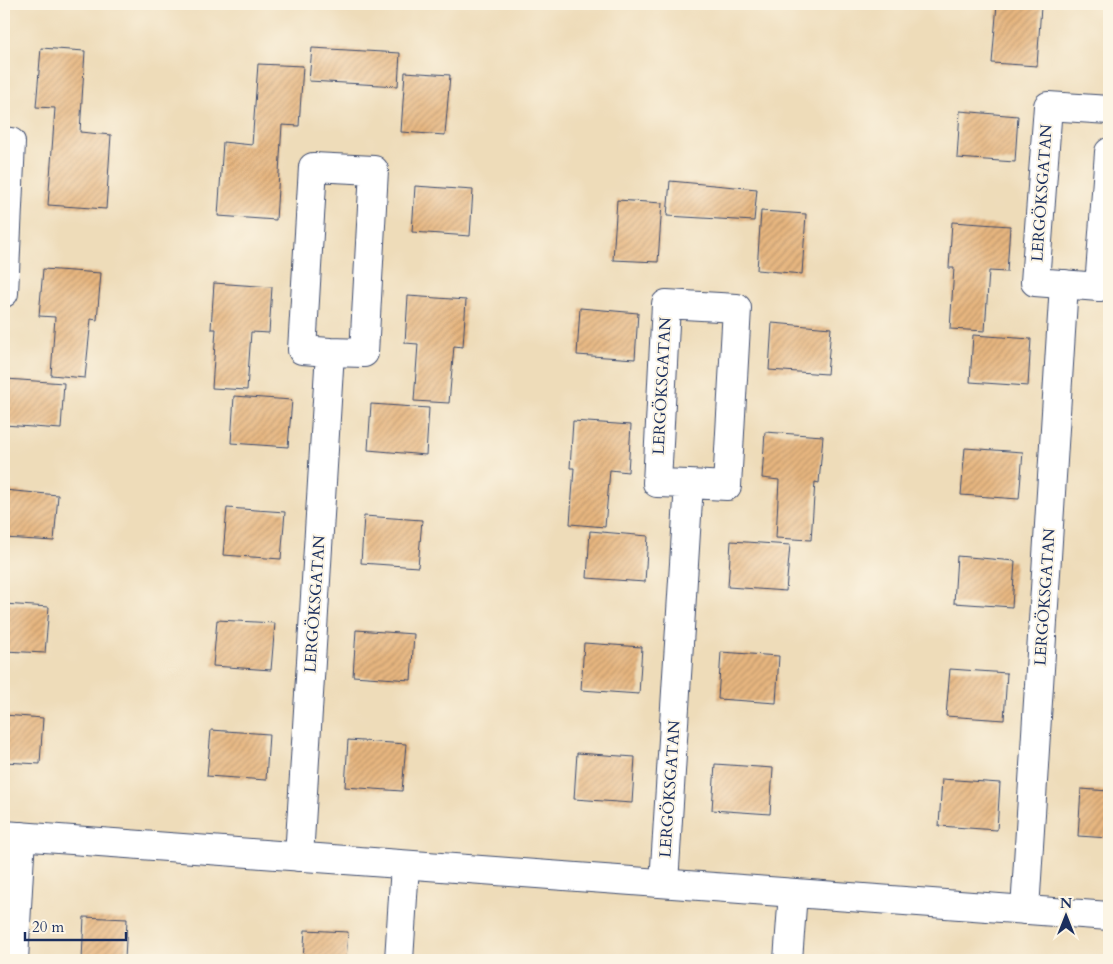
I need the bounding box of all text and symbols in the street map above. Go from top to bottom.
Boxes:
street label: LERGÖKSGATAN [1026,123,1058,263]
street label: LERGÖKSGATAN [647,316,677,455]
street label: LERGÖKSGATAN [1029,527,1061,667]
street label: LERGÖKSGATAN [299,534,331,674]
street label: LERGÖKSGATAN [654,719,686,859]
north arrow [1040,892,1090,942]
text: N [1060,894,1072,913]
scale bar [25,909,126,941]
text: 20 m [32,917,64,937]

